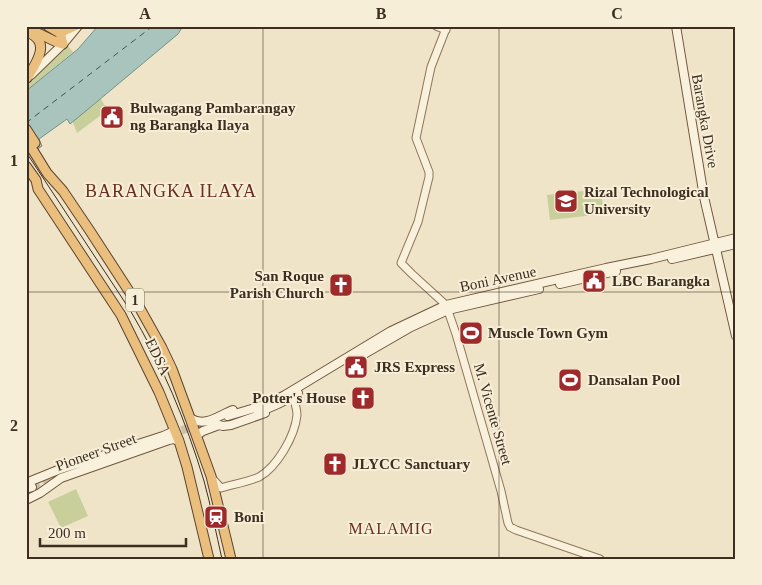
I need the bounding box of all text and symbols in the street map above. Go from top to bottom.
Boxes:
text: A [139,5,151,22]
text: B [376,5,387,22]
text: C [611,5,623,22]
street label: Barangka Drive [689,73,721,170]
place label: Bulwagang Pambarangay ng Barangka Ilaya [130,100,296,133]
public building icon: Bulwagang Pambarangay ng Barangka Ilaya [99,104,125,130]
text: 1 [10,152,18,169]
district label: BARANGKA ILAYA [85,181,257,201]
place label: Rizal Technological University [584,184,709,217]
school or university icon: Rizal Technological University [553,188,579,214]
street label: Boni Avenue [458,263,538,295]
place label: San Roque Parish Church [230,268,325,301]
public building icon: LBC Barangka [581,268,607,294]
church icon: San Roque Parish Church [328,272,354,298]
place label: LBC Barangka [612,273,710,289]
road number: 1 [126,288,144,312]
sports icon: Muscle Town Gym [458,320,484,346]
place label: Muscle Town Gym [488,325,609,341]
street label: EDSA [142,336,174,378]
public building icon: JRS Express [343,354,369,380]
place label: JRS Express [374,359,455,375]
street label: M. Vicente Street [471,361,515,467]
sports icon: Dansalan Pool [557,367,583,393]
place label: Dansalan Pool [588,372,680,388]
church icon: Potter's House [350,385,376,411]
place label: Potter's House [252,390,346,406]
text: 2 [10,417,18,434]
street label: Pioneer Street [54,430,139,474]
church icon: JLYCC Sanctuary [322,451,348,477]
place label: JLYCC Sanctuary [352,456,471,472]
station icon: Boni [203,504,229,530]
place label: Boni [234,509,264,525]
scale bar [40,515,186,547]
district label: MALAMIG [348,520,434,537]
text: 200 m [48,525,86,541]

